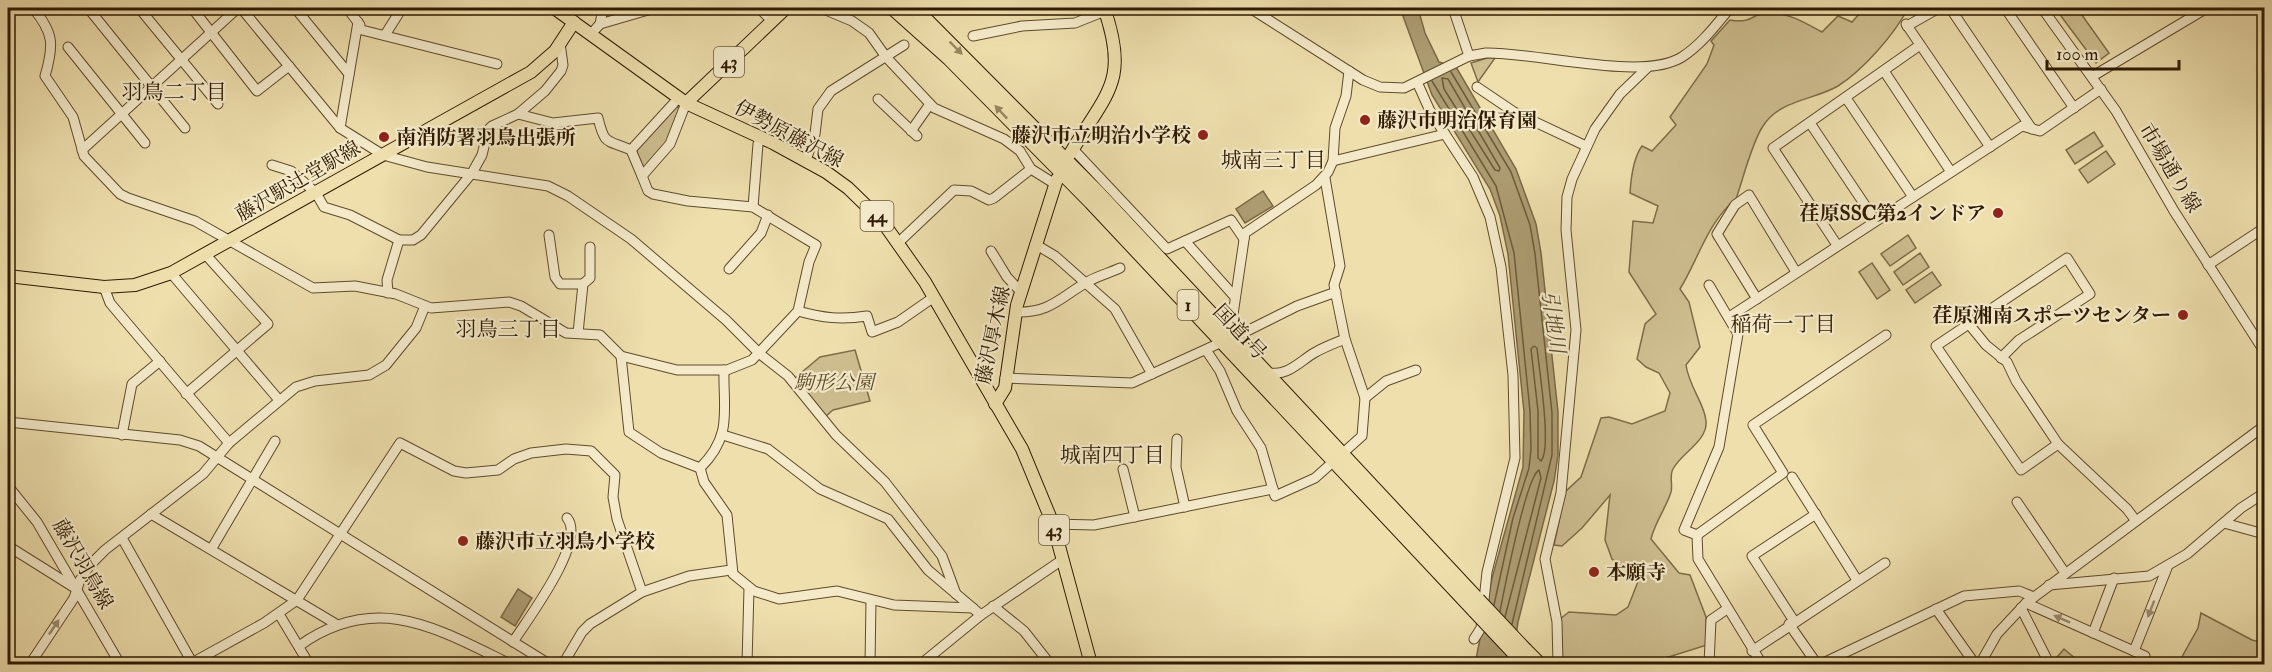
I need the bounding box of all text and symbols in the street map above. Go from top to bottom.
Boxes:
scale bar [2047,33,2179,71]
one-way arrow [949,41,963,55]
text: 100 m [2056,43,2099,66]
road number: 43 [714,47,744,77]
district label: 羽鳥二丁目 [122,79,227,106]
street label: 伊勢原藤沢線 [730,95,848,173]
one-way arrow [995,105,1008,120]
place label: 藤沢市明治保育園 [1377,108,1537,133]
marker: 藤沢市明治保育園 [1358,113,1372,127]
street label: 市場通り線 [2134,119,2206,217]
place label: 藤沢市立明治小学校 [1011,123,1191,148]
place label: 南消防署羽鳥出張所 [396,125,576,150]
marker: 藤沢市立明治小学校 [1196,128,1210,142]
marker: 南消防署羽鳥出張所 [377,130,391,144]
street label: 藤沢駅辻堂駅線 [231,135,365,227]
district label: 城南三丁目 [1221,147,1326,174]
road number: 44 [860,201,894,231]
place label: 荏原SSC第2インドア [1800,201,1986,226]
marker: 荏原SSC第2インドア [1991,206,2005,220]
street label: 藤沢厚木線 [970,283,1016,387]
water label: 引地川 [1535,289,1571,357]
road number: 1 [1178,290,1198,320]
street label: 国道1号 [1208,299,1272,365]
place label: 荏原湘南スポーツセンター [1933,303,2171,328]
marker: 荏原湘南スポーツセンター [2176,308,2190,322]
district label: 稲荷一丁目 [1731,311,1836,338]
district label: 羽鳥三丁目 [456,316,561,343]
park label: 駒形公園 [794,370,877,395]
district label: 城南四丁目 [1060,442,1165,469]
street label: 藤沢羽鳥線 [47,514,119,614]
road number: 43 [1039,515,1069,545]
place label: 藤沢市立羽鳥小学校 [475,529,655,554]
marker: 藤沢市立羽鳥小学校 [456,534,470,548]
place label: 本願寺 [1606,560,1666,585]
marker: 本願寺 [1587,565,1601,579]
one-way arrow [2146,601,2156,619]
one-way arrow [2052,614,2070,624]
one-way arrow [49,619,60,636]

